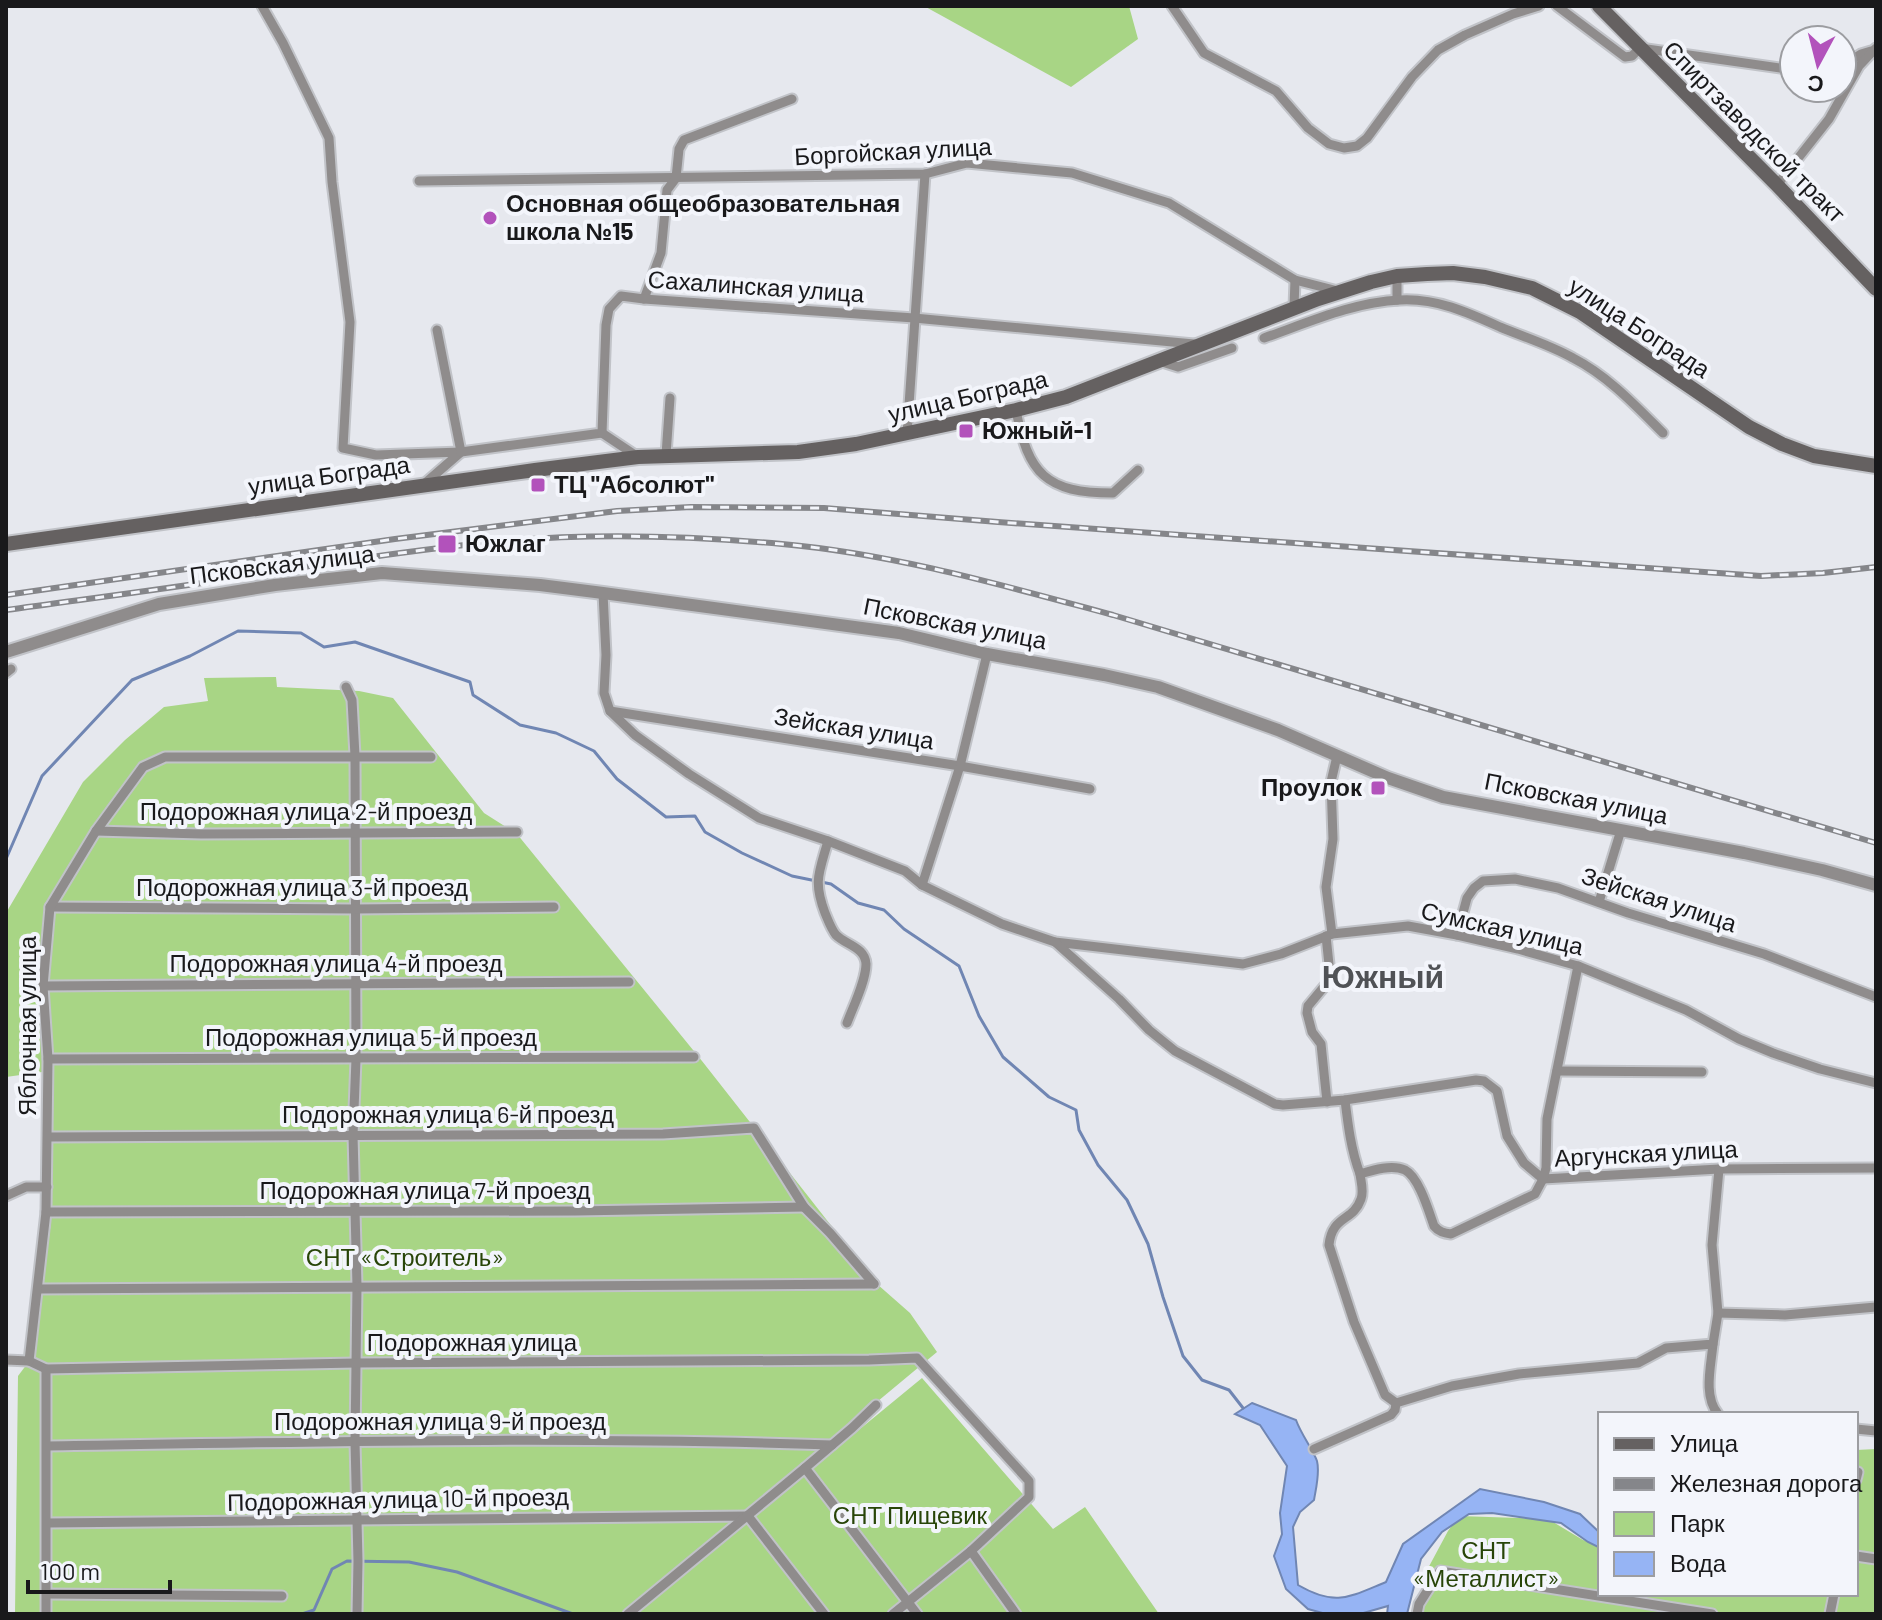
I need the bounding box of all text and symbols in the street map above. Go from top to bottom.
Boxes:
north arrow [1778,24,1858,104]
street label: Спиртзаводской тракт [1657,35,1851,229]
street label: Боргойская улица [794,131,993,170]
place label: Основная общеобразовательная школа №15 [506,188,900,245]
marker: Основная общеобразовательная школа №15 [481,209,499,227]
street label: Сахалинская улица [647,263,866,308]
street label: улица Бограда [1564,270,1716,384]
street label: улица Бограда [885,363,1051,428]
place label: Южный-1 [982,415,1092,444]
marker: Южный-1 [957,422,975,440]
street label: улица Бограда [246,449,412,500]
place label: ТЦ "Абсолют" [554,469,714,498]
marker: ТЦ "Абсолют" [529,476,547,494]
place label: Южлаг [465,528,546,557]
marker: Южлаг [436,533,458,555]
street label: Псковская улица [188,538,377,589]
street label: Псковская улица [861,591,1050,655]
street label: Зейская улица [772,701,937,755]
street label: Псковская улица [1482,766,1671,830]
place label: Проулок [1261,772,1363,801]
marker: Проулок [1369,779,1387,797]
street label: Подорожная улица 2-й проезд [140,796,472,825]
street label: Зейская улица [1578,860,1741,938]
street label: Подорожная улица 3-й проезд [136,872,468,901]
street label: Сумская улица [1418,895,1587,960]
street label: Яблочная улица [12,935,41,1116]
street label: Подорожная улица 4-й проезд [170,948,502,977]
district label: Южный [1322,956,1444,994]
street label: Подорожная улица 5-й проезд [205,1022,537,1051]
street label: Подорожная улица 6-й проезд [282,1099,614,1128]
street label: Аргунская улица [1554,1133,1739,1172]
street label: Подорожная улица 7-й проезд [259,1175,591,1204]
park label: СНТ «Строитель» [306,1242,504,1271]
street label: Подорожная улица [367,1327,578,1356]
street label: Подорожная улица 9-й проезд [274,1406,606,1435]
legend [1598,1412,1858,1596]
text: Улица [1670,1428,1739,1457]
text: Железная дорога [1670,1468,1863,1497]
street label: Подорожная улица 10-й проезд [227,1481,569,1516]
park label: СНТ Пищевик [833,1500,988,1529]
text: Парк [1670,1508,1725,1537]
park label: СНТ «Металлист» [1412,1535,1560,1592]
scale bar [28,1544,170,1594]
text: Вода [1670,1548,1727,1577]
text: 100 m [40,1556,100,1585]

